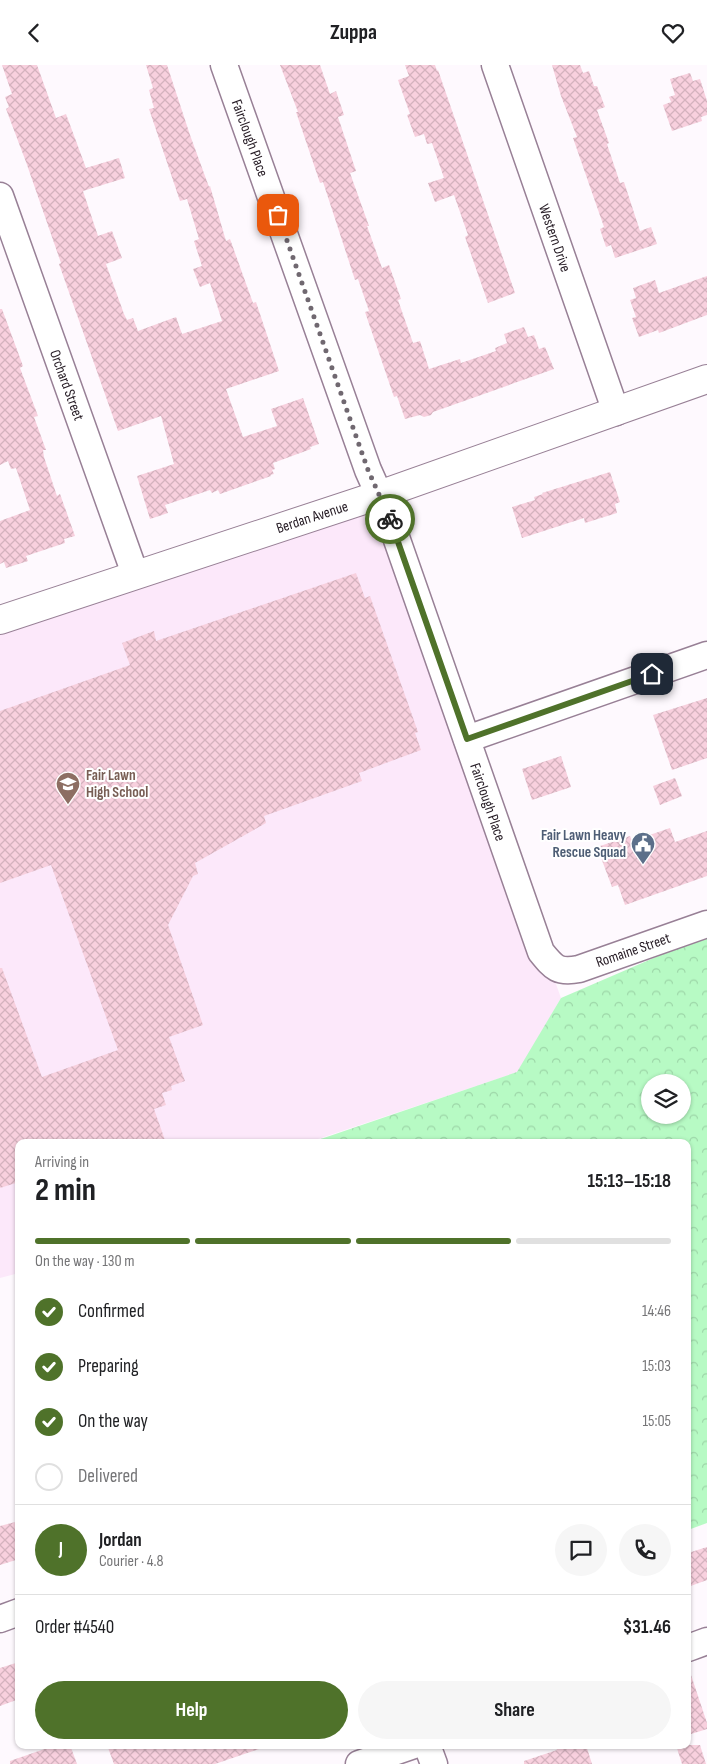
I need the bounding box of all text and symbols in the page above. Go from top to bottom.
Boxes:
icon: back [20,19,48,47]
text: Zuppa [330,19,377,46]
icon: heart [659,19,687,47]
street label: Fairclough Place [227,97,272,179]
pin [257,194,299,236]
icon: bag [264,201,292,229]
street label: Western Drive [534,202,575,275]
street label: Orchard Street [45,347,88,424]
courier [365,494,415,544]
street label: Berdan Avenue [274,497,350,538]
icon: bike [376,505,404,533]
pin [631,653,673,695]
icon: home [638,660,666,688]
street label: Fairclough Place [465,761,510,844]
place label: Fair Lawn High School [86,766,148,802]
school or university icon: Fair Lawn High School [55,771,81,805]
place label: Fair Lawn Heavy Rescue Squad [541,826,627,862]
public building icon: Fair Lawn Heavy Rescue Squad [630,831,656,865]
street label: Romaine Street [593,929,673,972]
map controls [641,1074,691,1124]
button: layers [641,1074,691,1124]
text: Arriving in [35,1153,89,1172]
text: 15:13–15:18 [587,1170,671,1193]
text: 2 min [35,1171,96,1210]
text: On the way · 130 m [35,1252,134,1271]
icon: check [35,1298,63,1326]
text: Confirmed [78,1300,145,1323]
text: 14:46 [642,1302,671,1321]
icon: check [35,1353,63,1381]
text: Preparing [78,1355,139,1378]
text: 15:03 [642,1357,671,1376]
icon: check [35,1408,63,1436]
text: On the way [78,1410,148,1433]
text: 15:05 [642,1412,671,1431]
text: Delivered [78,1465,138,1488]
button: chat [555,1524,607,1576]
button: phone [619,1524,671,1576]
text: Jordan [99,1529,142,1552]
text: J [59,1538,63,1561]
text: Courier · 4.8 [99,1552,163,1571]
text: Order #4540 [35,1616,114,1639]
text: $31.46 [623,1616,671,1639]
button: Help [35,1681,348,1739]
button: Share [358,1681,671,1739]

